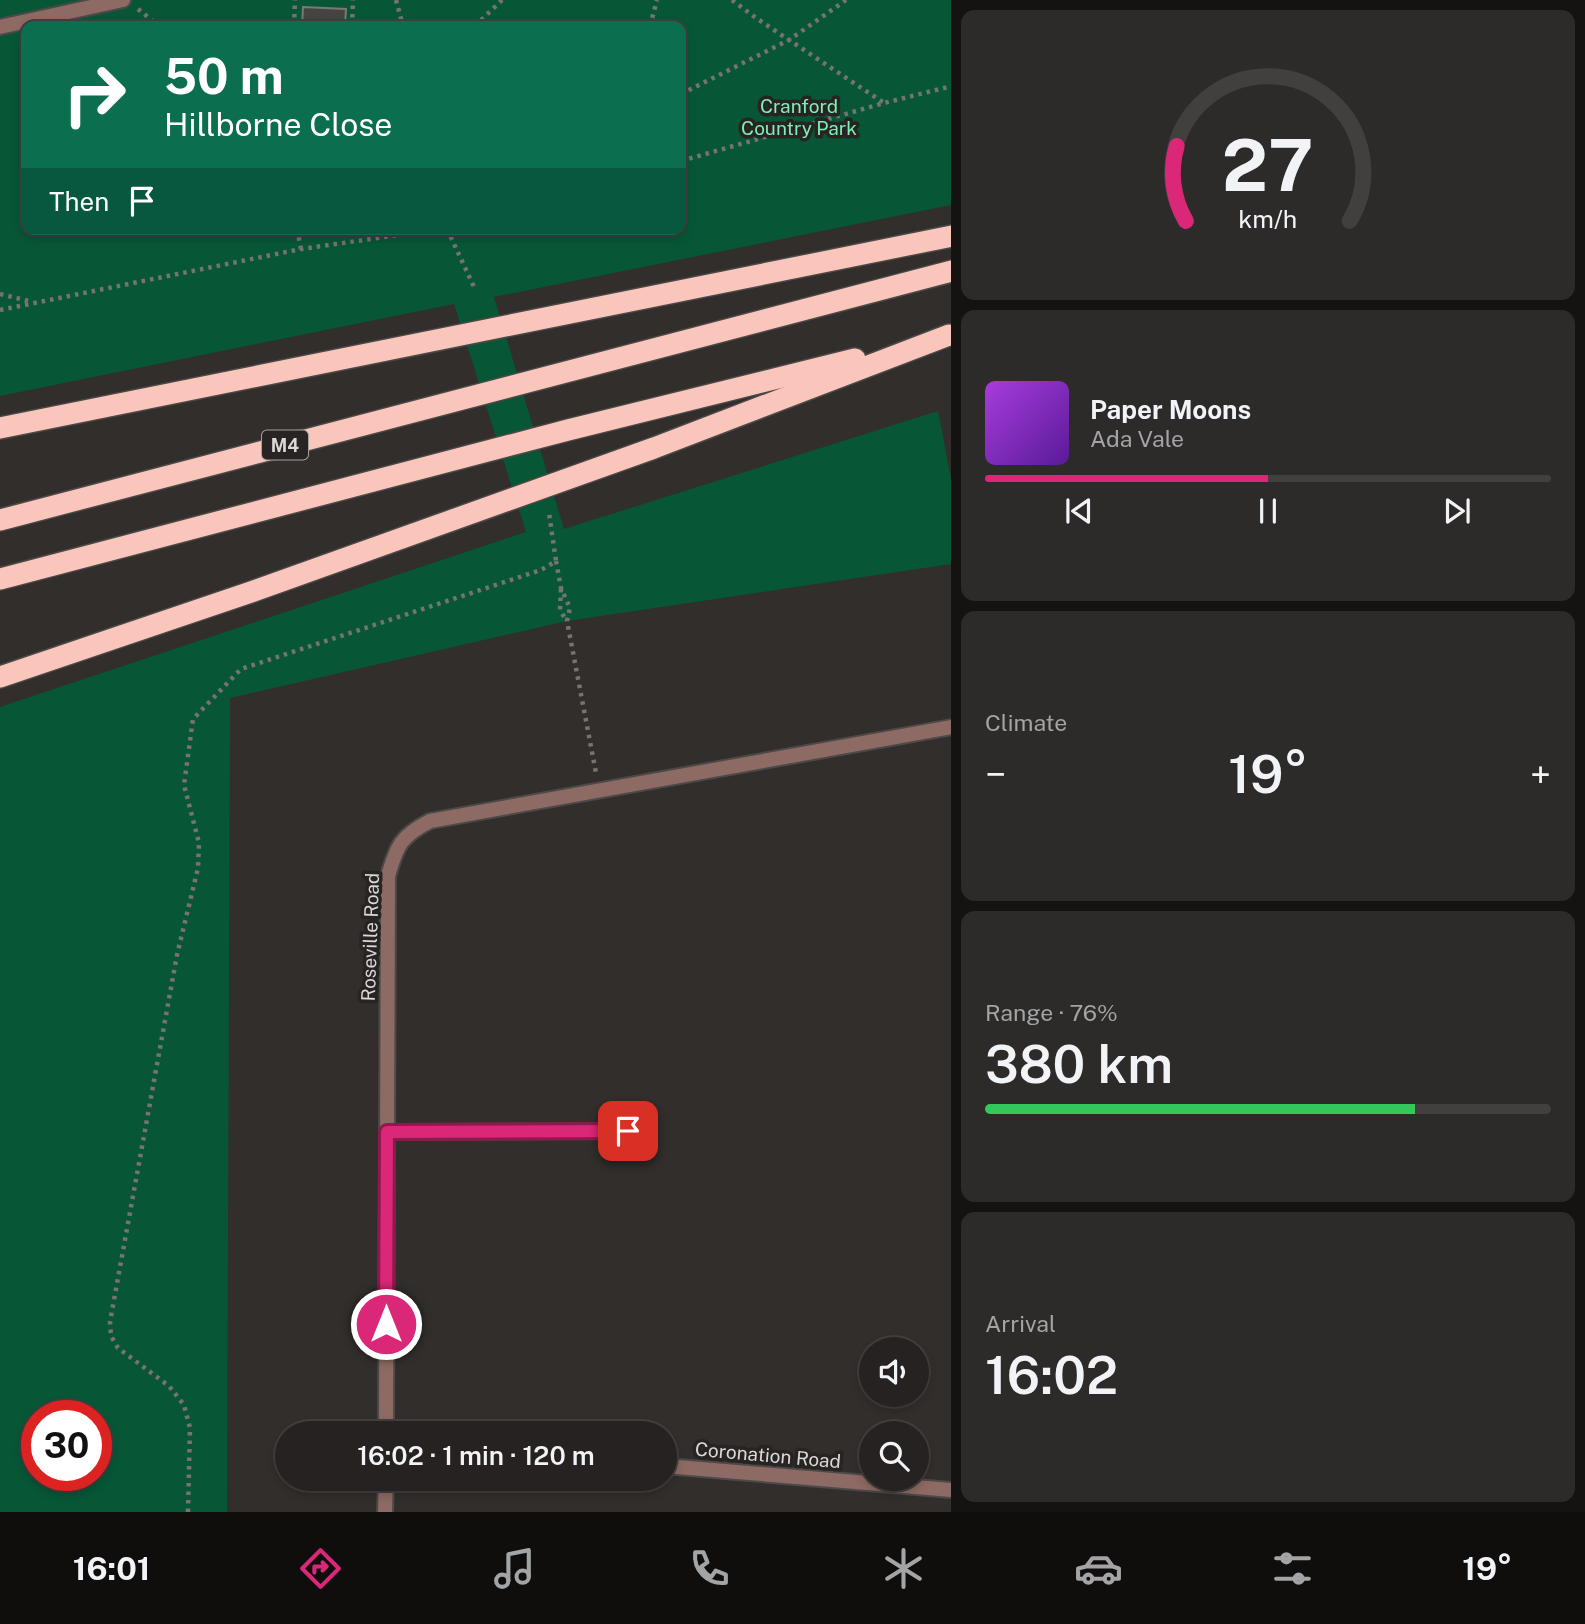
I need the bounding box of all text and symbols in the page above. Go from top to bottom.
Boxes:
text: 50 m [164,47,284,105]
icon: right [49,49,140,140]
park label: Cranford Country Park [741,95,857,139]
text: Hillborne Close [164,106,392,143]
text: 27 [1222,123,1314,208]
icon: arrive [123,182,161,220]
text: Then [49,186,109,217]
text: km/h [1239,204,1297,234]
text: Paper Moons [1090,394,1251,425]
text: Ada Vale [1090,425,1184,452]
road number: M4 [262,430,308,460]
icon: previous [1060,492,1098,530]
icon: pause [1249,492,1287,530]
icon: next [1438,492,1476,530]
text: Climate [985,709,1067,736]
text: 19° [1228,744,1308,805]
text: − [985,752,1006,797]
text: + [1530,752,1551,797]
street label: Roseville Road [357,872,383,1002]
text: Range · 76% [985,999,1118,1026]
text: 380 km [985,1034,1173,1095]
pin [598,1101,658,1161]
icon: arrive [609,1112,647,1150]
position arrow [349,1287,423,1361]
text: Arrival [985,1310,1056,1337]
map controls [859,1337,929,1491]
button: sound [859,1337,929,1407]
text: 16:02 [985,1345,1118,1406]
speed limit sign: 30 [21,1400,112,1491]
button: search [859,1421,929,1491]
street label: Coronation Road [694,1438,842,1472]
text: 16:02 · 1 min · 120 m [357,1440,595,1471]
icon: directions [296,1544,345,1593]
icon: music [490,1544,539,1593]
icon: phone [685,1544,734,1593]
icon: climate [879,1544,928,1593]
icon: car [1074,1544,1123,1593]
icon: filters [1268,1544,1317,1593]
text: 16:01 [73,1550,150,1587]
text: 19° [1462,1550,1512,1587]

